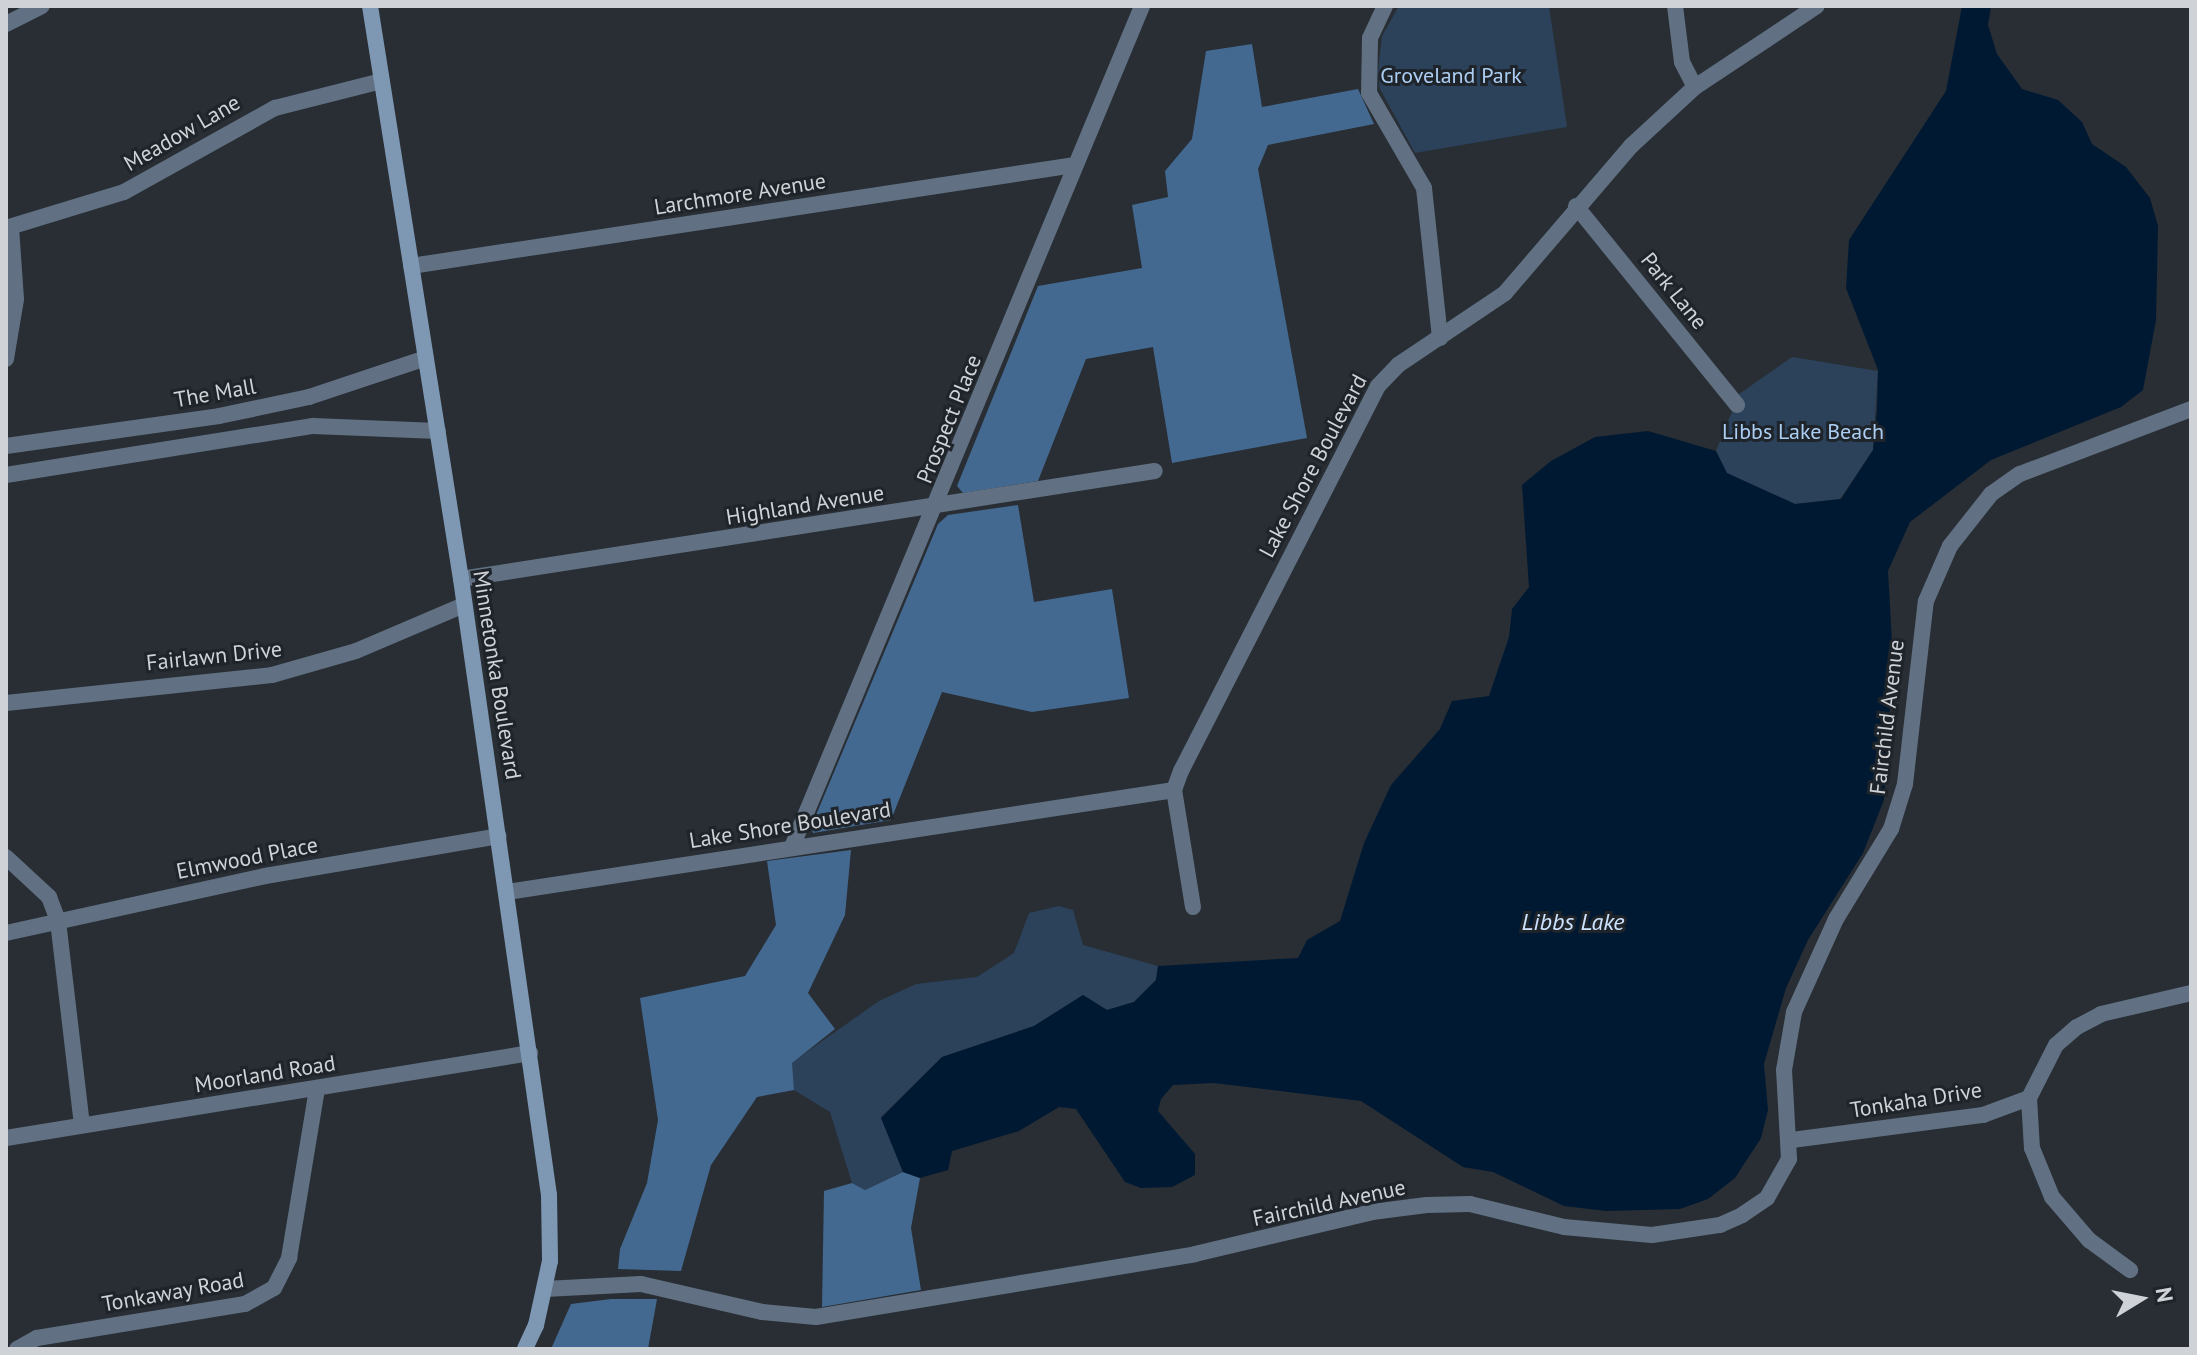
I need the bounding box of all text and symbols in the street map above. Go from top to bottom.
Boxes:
park label: Groveland Park [1380,63,1522,89]
street label: Meadow Lane [119,89,245,177]
street label: Larchmore Avenue [652,167,828,221]
street label: Park Lane [1635,247,1713,335]
street label: Prospect Place [911,351,987,487]
street label: Lake Shore Boulevard [1254,370,1372,562]
street label: The Mall [172,373,258,413]
park label: Libbs Lake Beach [1722,419,1884,445]
street label: Highland Avenue [724,479,886,531]
street label: Minnetonka Boulevard [467,569,527,781]
street label: Fairlawn Drive [145,636,283,676]
street label: Fairchild Avenue [1864,638,1910,796]
street label: Lake Shore Boulevard [687,796,893,854]
street label: Elmwood Place [174,831,320,885]
water label: Libbs Lake [1522,908,1624,936]
street label: Moorland Road [193,1050,337,1098]
street label: Tonkaha Drive [1848,1077,1984,1123]
street label: Fairchild Avenue [1250,1174,1408,1232]
north arrow [2101,1259,2181,1339]
street label: Tonkaway Road [100,1266,246,1318]
text: N [2150,1285,2180,1304]

